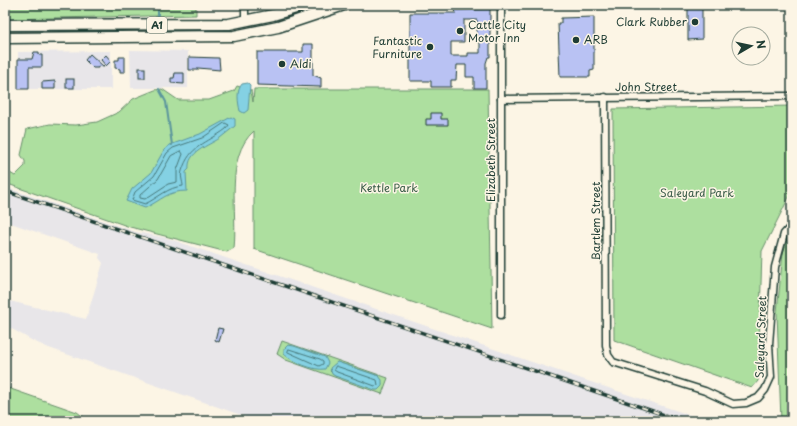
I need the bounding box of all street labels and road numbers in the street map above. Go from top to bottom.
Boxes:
road number: A1 [147,17,167,33]
street label: John Street [615,78,677,95]
street label: Elizabeth Street [482,118,499,202]
street label: Bartlem Street [587,181,604,260]
street label: Saleyard Street [751,295,770,378]

